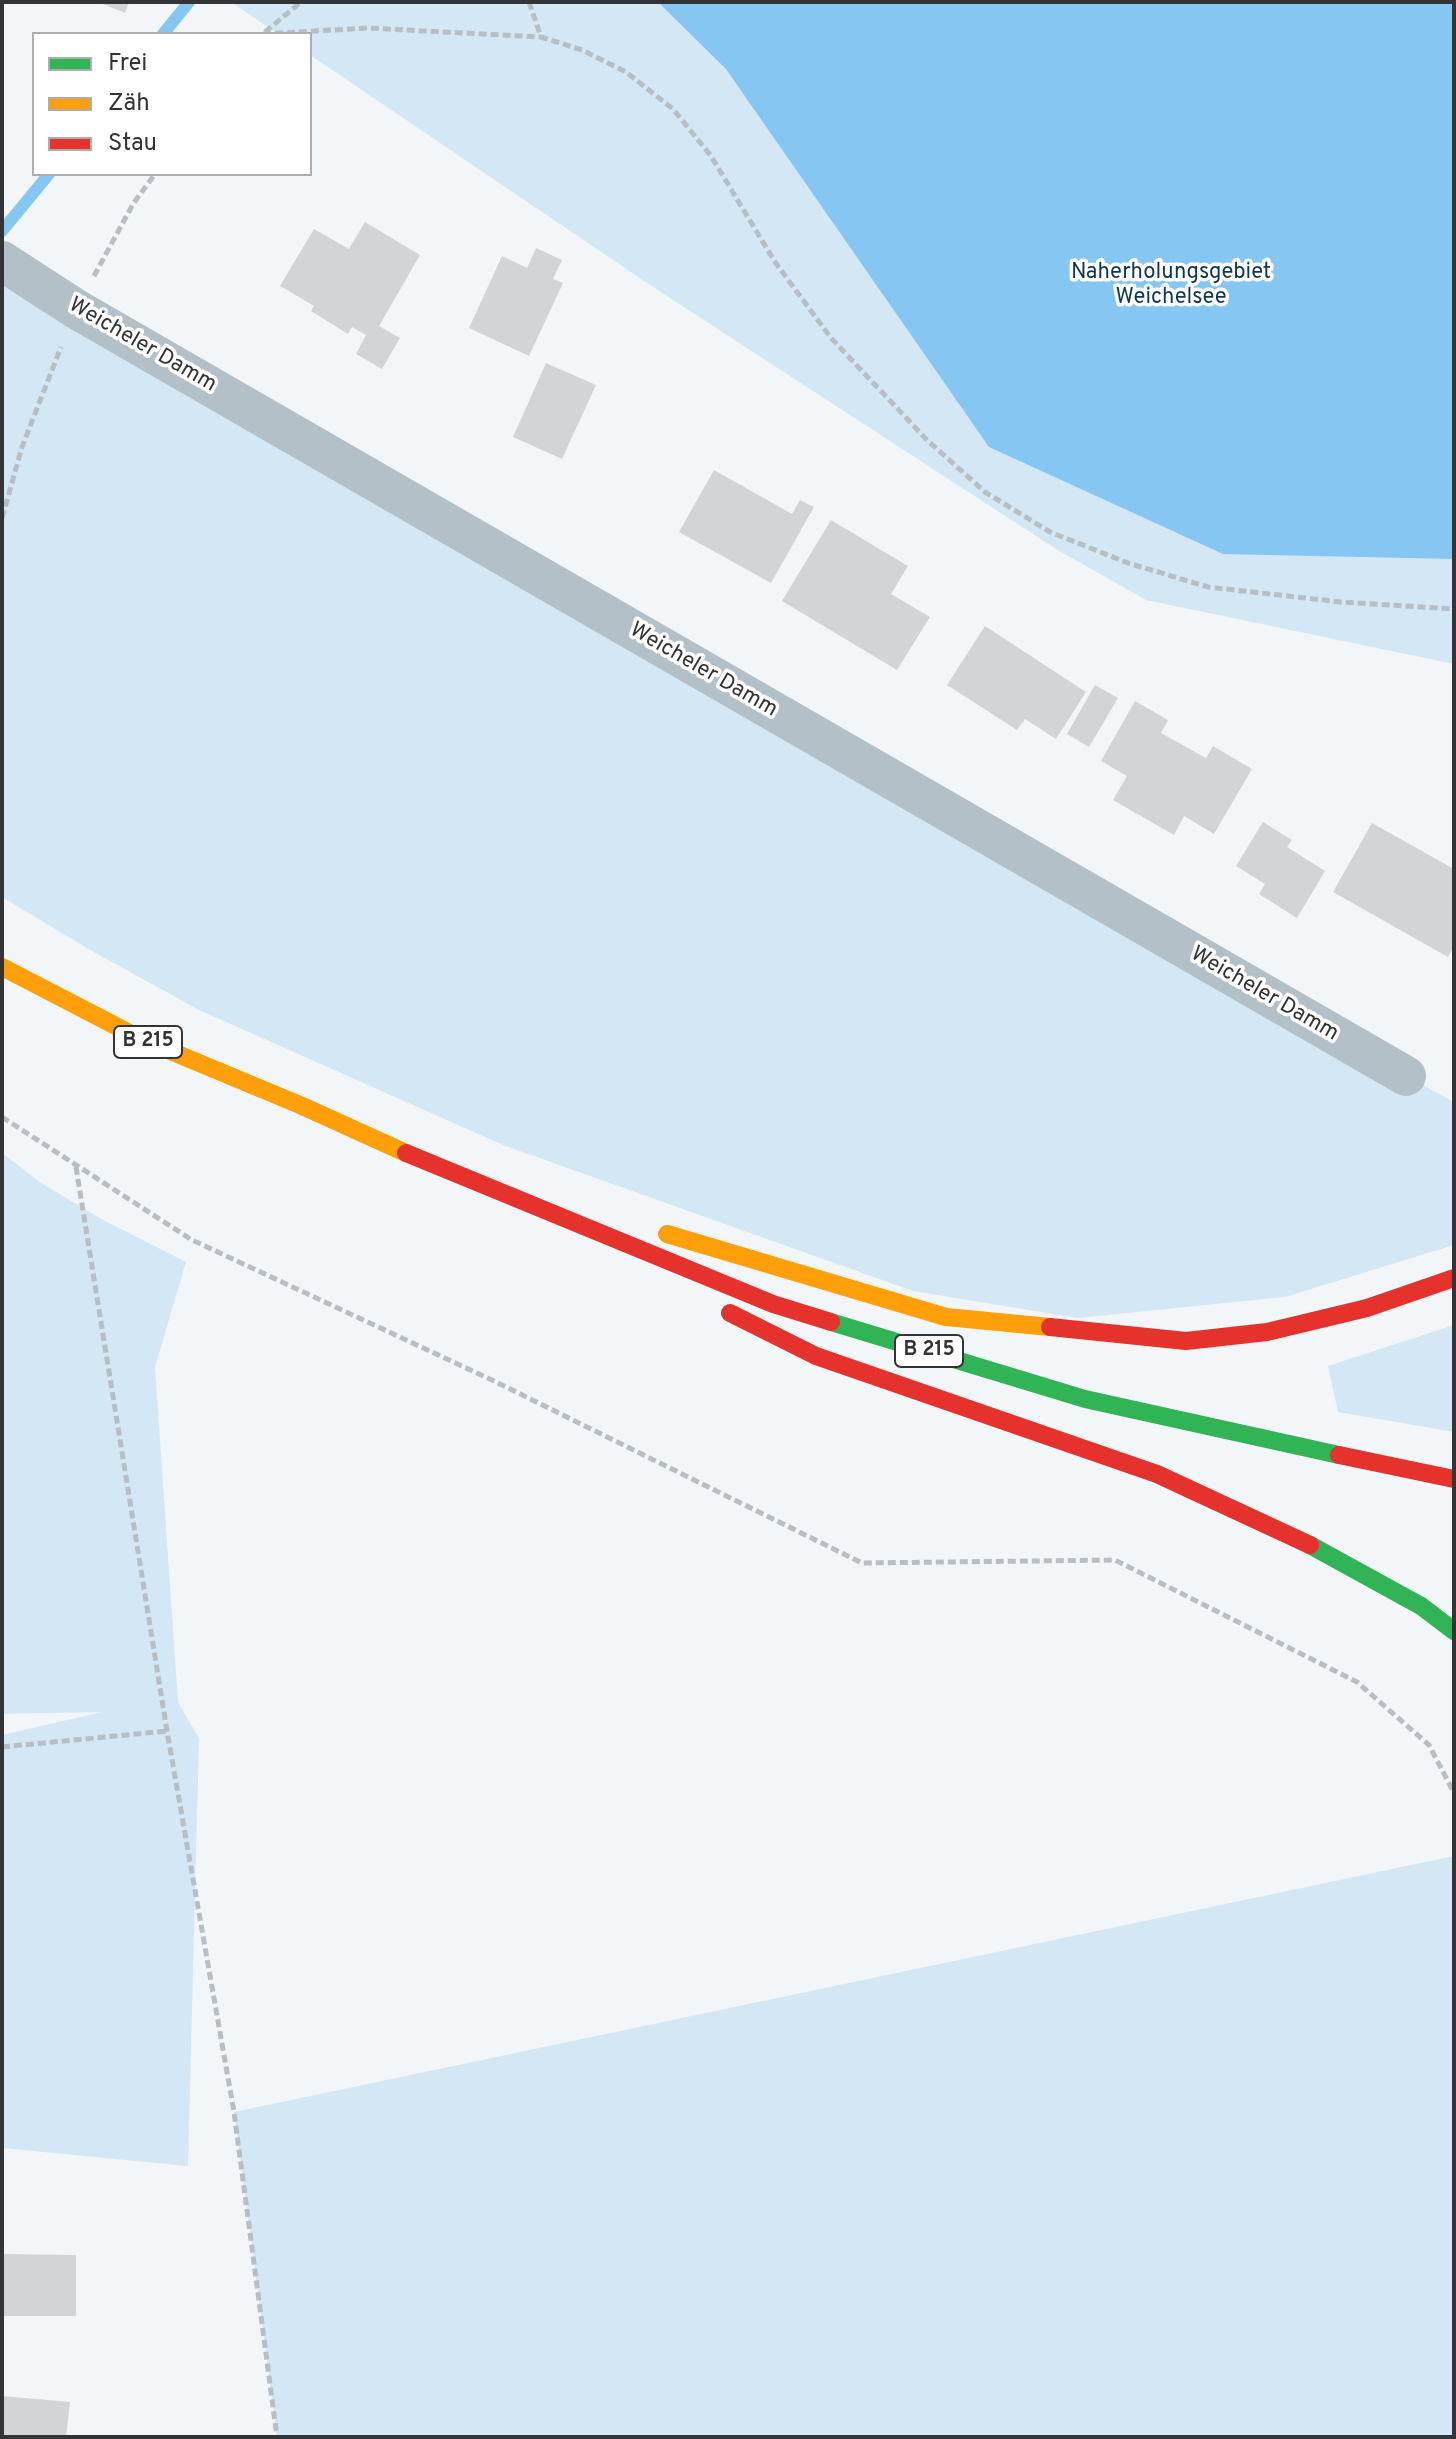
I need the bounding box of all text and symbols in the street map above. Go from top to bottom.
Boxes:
legend [32,32,312,176]
text: Frei [108,49,147,79]
text: Zäh [108,89,150,119]
text: Stau [108,129,157,159]
park label: Naherholungsgebiet Weichelsee [1071,261,1271,312]
street label: Weicheler Damm [63,293,221,399]
street label: Weicheler Damm [624,618,782,724]
street label: Weicheler Damm [1185,942,1343,1048]
road number: B 215 [114,1026,182,1058]
road number: B 215 [895,1335,963,1367]

